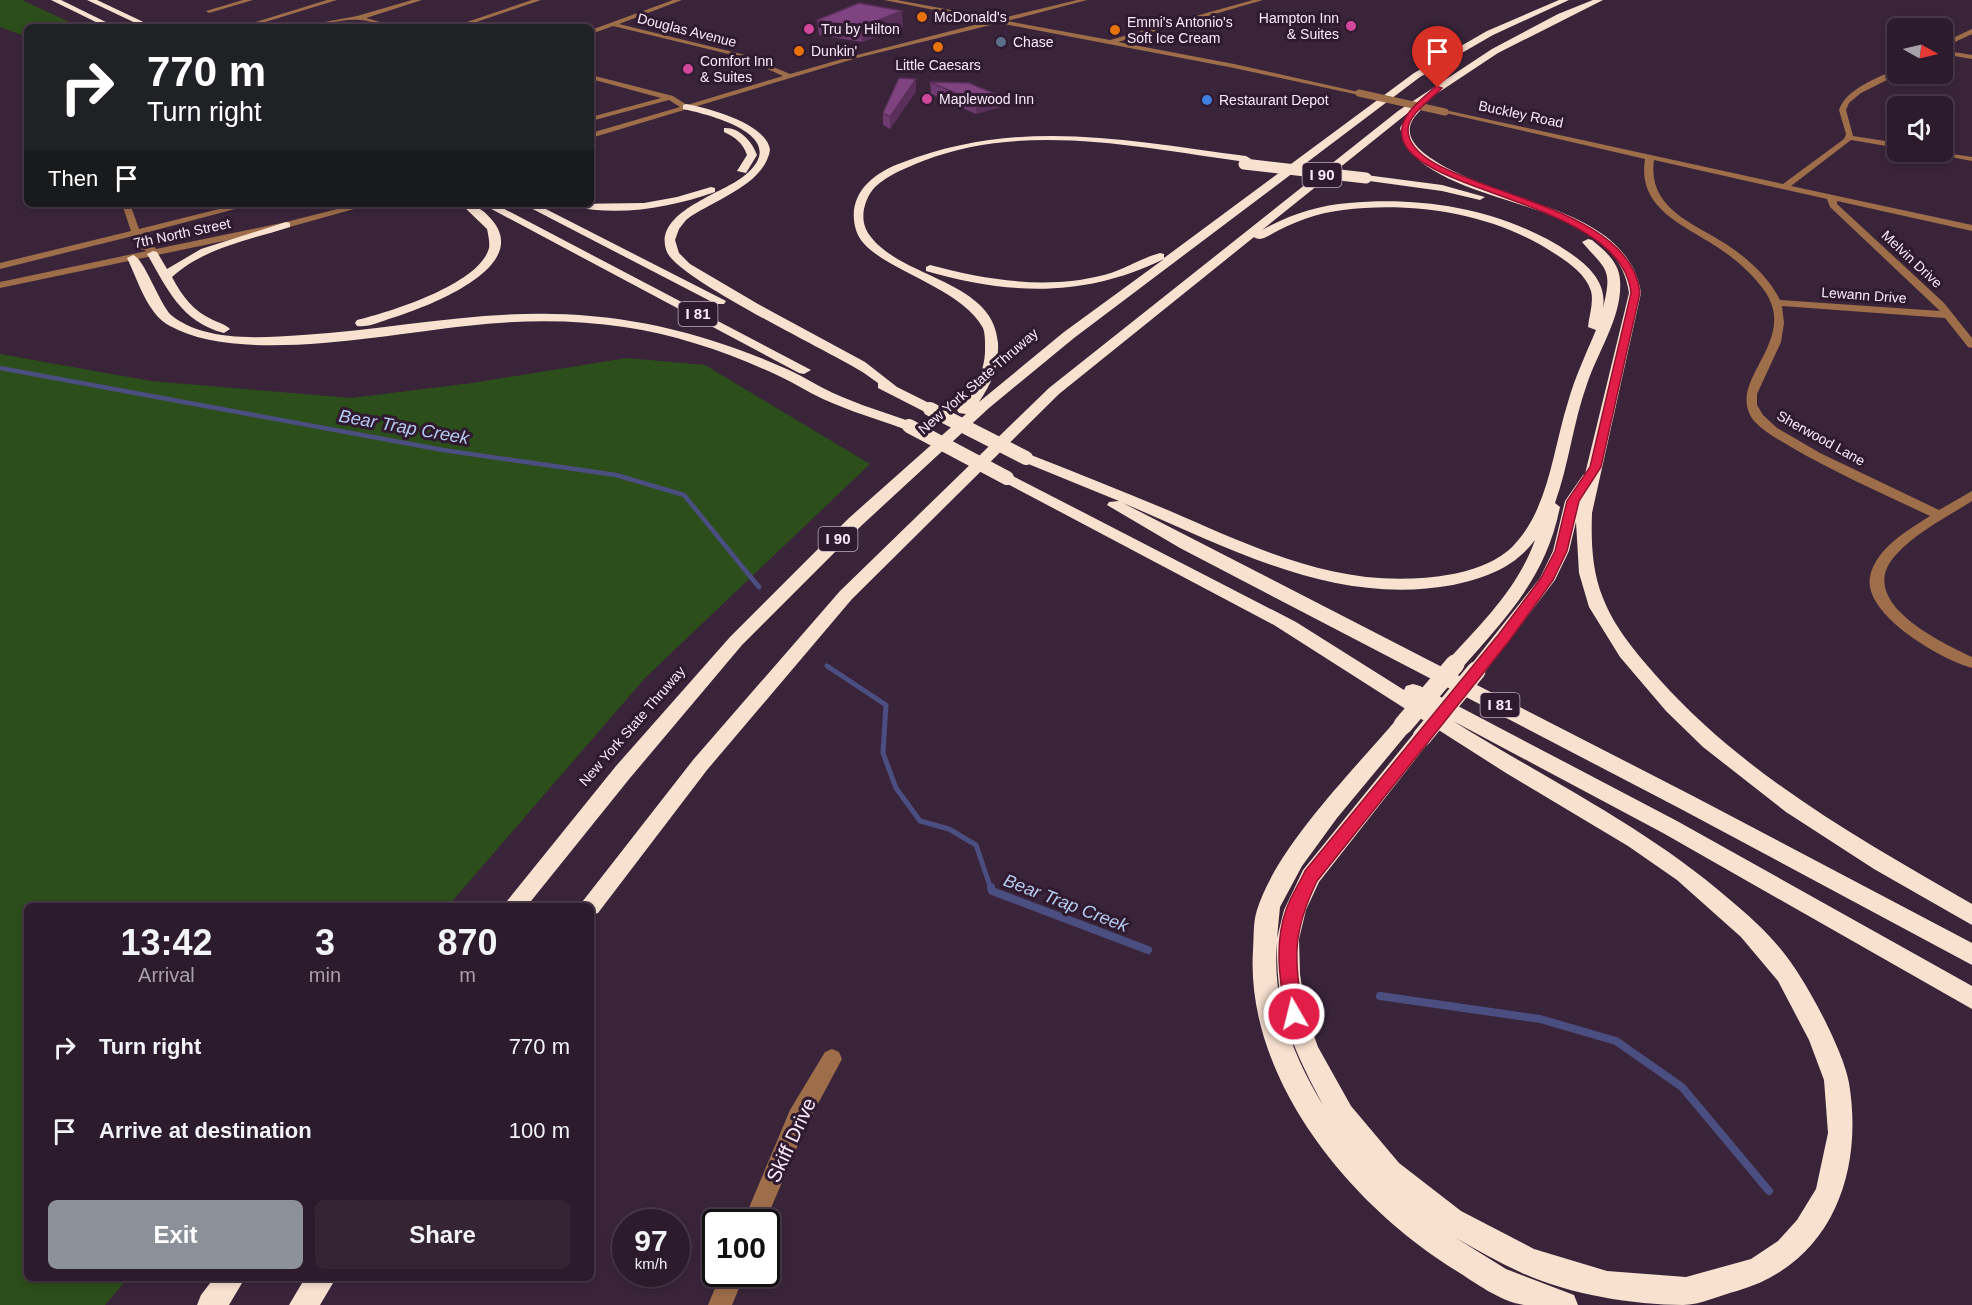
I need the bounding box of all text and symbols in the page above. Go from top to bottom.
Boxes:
place label: McDonald's [934,9,1007,25]
street label: Douglas Avenue [636,10,738,50]
marker: McDonald's [915,10,929,24]
place label: Hampton Inn & Suites [1259,10,1339,42]
place label: Emmi's Antonio's Soft Ice Cream [1127,14,1233,46]
north arrow [1887,18,1953,84]
map controls [1887,18,1953,162]
marker: Hampton Inn & Suites [1344,19,1358,33]
place label: Tru by Hilton [821,21,900,37]
marker: Tru by Hilton [802,22,816,36]
marker: Emmi's Antonio's Soft Ice Cream [1108,23,1122,37]
pin [1412,26,1463,88]
place label: Chase [1013,34,1054,50]
marker: Chase [994,35,1008,49]
icon: arrive [1421,35,1454,68]
marker: Little Caesars [931,40,945,54]
place label: Dunkin' [811,43,857,59]
marker: Dunkin' [792,44,806,58]
icon: right [48,48,126,126]
text: 770 m [147,48,266,95]
place label: Comfort Inn & Suites [700,53,773,85]
place label: Little Caesars [895,57,981,73]
marker: Comfort Inn & Suites [681,62,695,76]
place label: Maplewood Inn [939,91,1034,107]
marker: Maplewood Inn [920,92,934,106]
place label: Restaurant Depot [1219,92,1329,108]
marker: Restaurant Depot [1200,93,1214,107]
button: sound [1887,96,1953,162]
text: Turn right [147,97,262,127]
street label: Buckley Road [1477,97,1565,131]
icon: arrive [110,162,143,195]
road number: I 90 [1302,163,1342,187]
text: Then [48,166,98,191]
street label: 7th North Street [132,215,232,251]
street label: Melvin Drive [1878,227,1946,291]
street label: Lewann Drive [1821,284,1907,306]
road number: I 81 [678,302,718,326]
street label: New York State Thruway [915,325,1041,437]
water label: Bear Trap Creek [337,406,472,448]
street label: Sherwood Lane [1774,407,1868,469]
road number: I 90 [818,527,858,551]
street label: New York State Thruway [576,663,688,789]
road number: I 81 [1480,693,1520,717]
water label: Bear Trap Creek [1001,870,1132,936]
text: 13:42 [120,922,212,963]
text: 3 [315,922,335,963]
text: 870 [437,922,498,963]
text: Arrival [138,964,195,986]
text: min [309,964,341,986]
text: m [459,964,476,986]
position arrow [1262,982,1326,1046]
icon: right [48,1031,81,1064]
text: Turn right [99,1034,201,1059]
text: 770 m [509,1034,570,1059]
street label: Skiff Drive [762,1094,820,1186]
icon: arrive [48,1115,81,1148]
text: Arrive at destination [99,1118,312,1143]
text: 100 m [509,1118,570,1143]
button: Exit [48,1200,303,1269]
button: Share [315,1200,570,1269]
speed limit sign: 100 [702,1209,780,1287]
text: 97 [634,1224,668,1257]
text: km/h [635,1255,667,1272]

